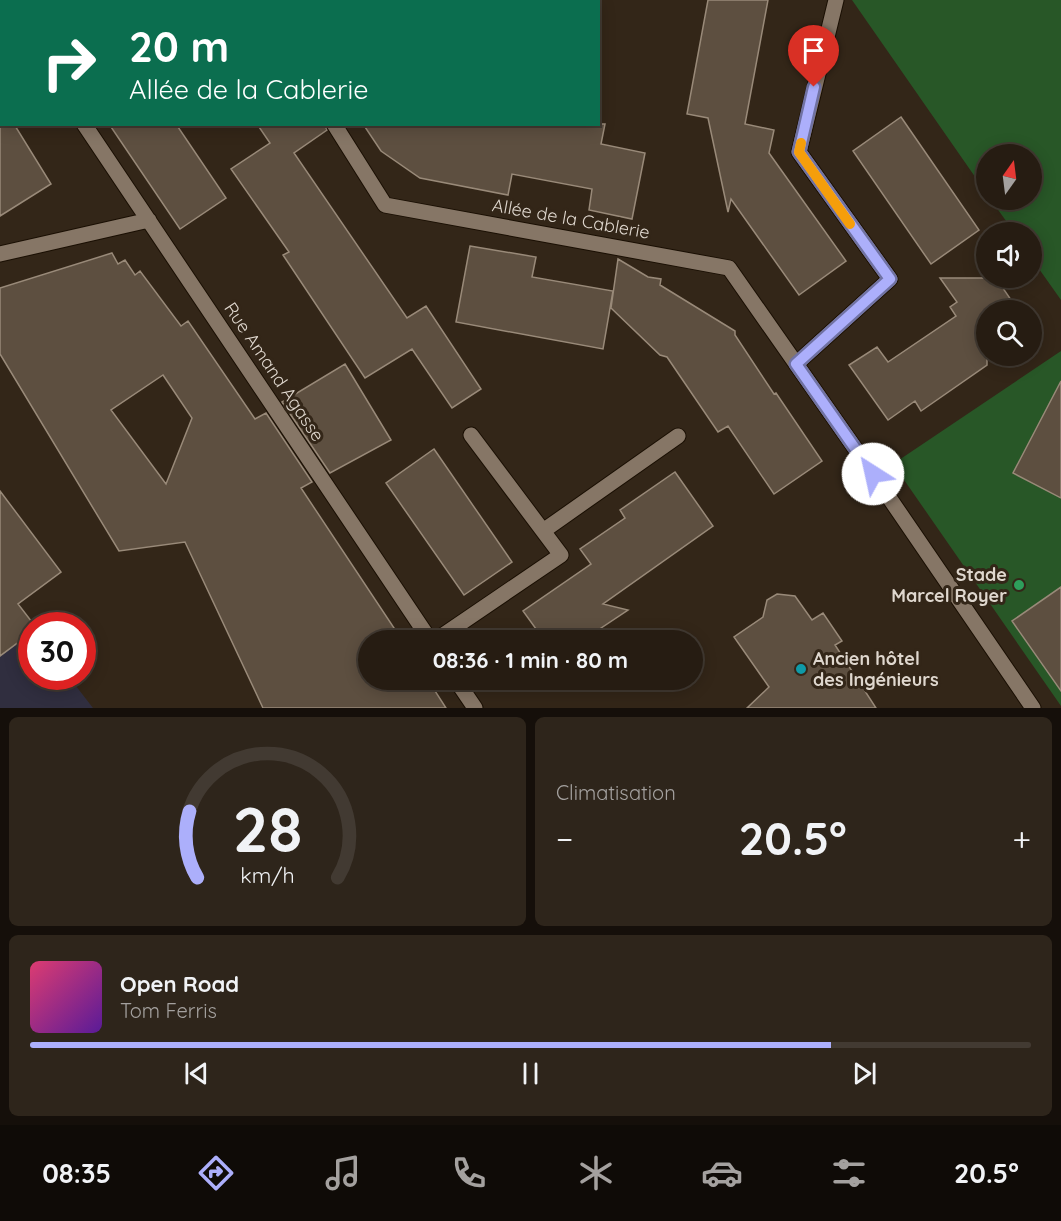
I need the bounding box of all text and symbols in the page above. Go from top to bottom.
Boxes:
text: 20 m [129,20,229,73]
icon: right [30,24,108,102]
pin [788,25,839,87]
icon: arrive [797,34,830,67]
text: Allée de la Cablerie [129,72,368,106]
north arrow [976,144,1042,210]
map controls [976,144,1042,366]
street label: Allée de la Cablerie [490,193,652,244]
button: sound [976,222,1042,288]
street label: Rue Amand Agasse [219,298,330,446]
button: search [976,300,1042,366]
position arrow [841,442,905,506]
place label: Stade Marcel Royer [891,563,1007,607]
marker: Stade Marcel Royer [1012,578,1026,592]
speed limit sign: 30 [18,612,96,690]
text: 08:36 · 1 min · 80 m [433,646,628,674]
place label: Ancien hôtel des Ingénieurs [813,647,939,691]
marker: Ancien hôtel des Ingénieurs [794,662,808,676]
text: Climatisation [556,780,676,805]
text: 28 [233,790,302,868]
text: 20.5° [739,810,847,866]
text: − [556,818,573,859]
text: + [1012,818,1031,859]
text: km/h [240,863,295,889]
text: Open Road [120,970,239,998]
text: Tom Ferris [120,998,217,1023]
icon: previous [180,1057,213,1090]
icon: pause [514,1057,547,1090]
icon: next [848,1057,881,1090]
icon: directions [195,1152,237,1194]
icon: music [322,1152,364,1194]
icon: phone [448,1152,490,1194]
icon: climate [575,1152,617,1194]
icon: car [701,1152,743,1194]
icon: filters [828,1152,870,1194]
text: 08:35 [42,1156,111,1190]
text: 20.5° [954,1156,1019,1190]

